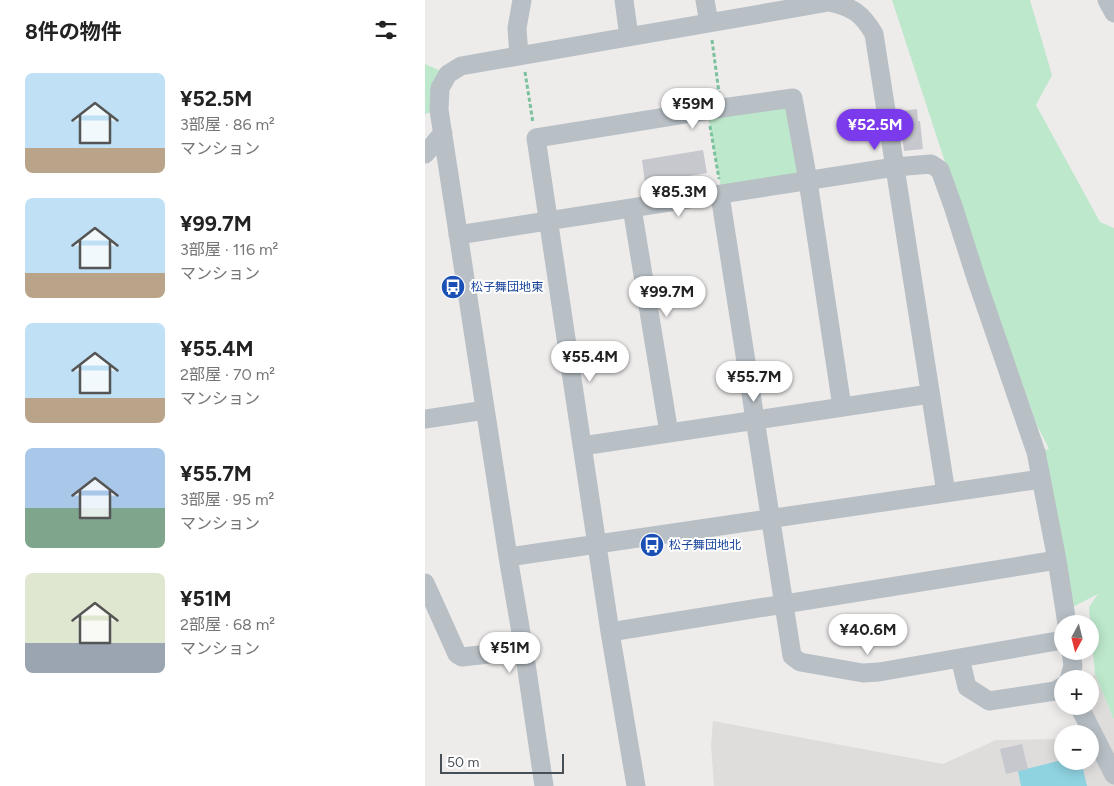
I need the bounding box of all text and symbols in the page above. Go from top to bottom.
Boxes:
icon: filters [372,16,400,44]
text: 8件の物件 [25,19,122,44]
text: ¥52.5M [180,86,252,111]
pin: ¥59M [663,88,723,130]
icon: home [65,93,125,153]
text: ¥59M [672,94,714,113]
pin: ¥52.5M [834,108,916,151]
text: 3部屋 · 86 m² [180,115,275,134]
text: ¥52.5M [847,115,903,134]
text: マンション [180,139,260,158]
pin: ¥85.3M [638,176,720,218]
text: ¥85.3M [651,182,707,201]
text: ¥99.7M [180,211,252,236]
icon: home [65,218,125,278]
text: 3部屋 · 116 m² [180,240,278,259]
text: マンション [180,264,260,283]
bus stop icon: 松子舞団地東 [440,274,466,300]
pin: ¥99.7M [626,276,708,318]
place label: 松子舞団地東 [471,280,543,294]
text: ¥99.7M [640,282,694,301]
text: ¥55.4M [180,336,253,361]
pin: ¥55.4M [549,340,631,383]
icon: home [65,343,125,403]
text: ¥55.4M [562,347,618,366]
pin: ¥55.7M [713,360,795,403]
text: 2部屋 · 70 m² [180,365,275,384]
text: ¥55.7M [727,367,781,386]
text: マンション [180,389,260,408]
text: ¥55.7M [180,461,252,486]
icon: home [65,468,125,528]
text: 3部屋 · 95 m² [180,490,274,509]
text: マンション [180,514,260,533]
bus stop icon: 松子舞団地北 [639,532,665,558]
place label: 松子舞団地北 [669,538,741,552]
text: ¥51M [180,586,232,611]
icon: home [65,593,125,653]
pin: ¥40.6M [827,614,909,656]
text: 2部屋 · 68 m² [180,615,275,634]
north arrow [1054,615,1099,660]
map controls [1054,615,1099,770]
text: ¥40.6M [840,620,897,639]
pin: ¥51M [480,632,540,674]
text: ¥51M [490,638,530,657]
text: マンション [180,639,260,658]
button: + [1054,670,1099,715]
button: − [1054,725,1099,770]
scale bar [440,751,564,774]
text: 50 m [447,754,479,771]

